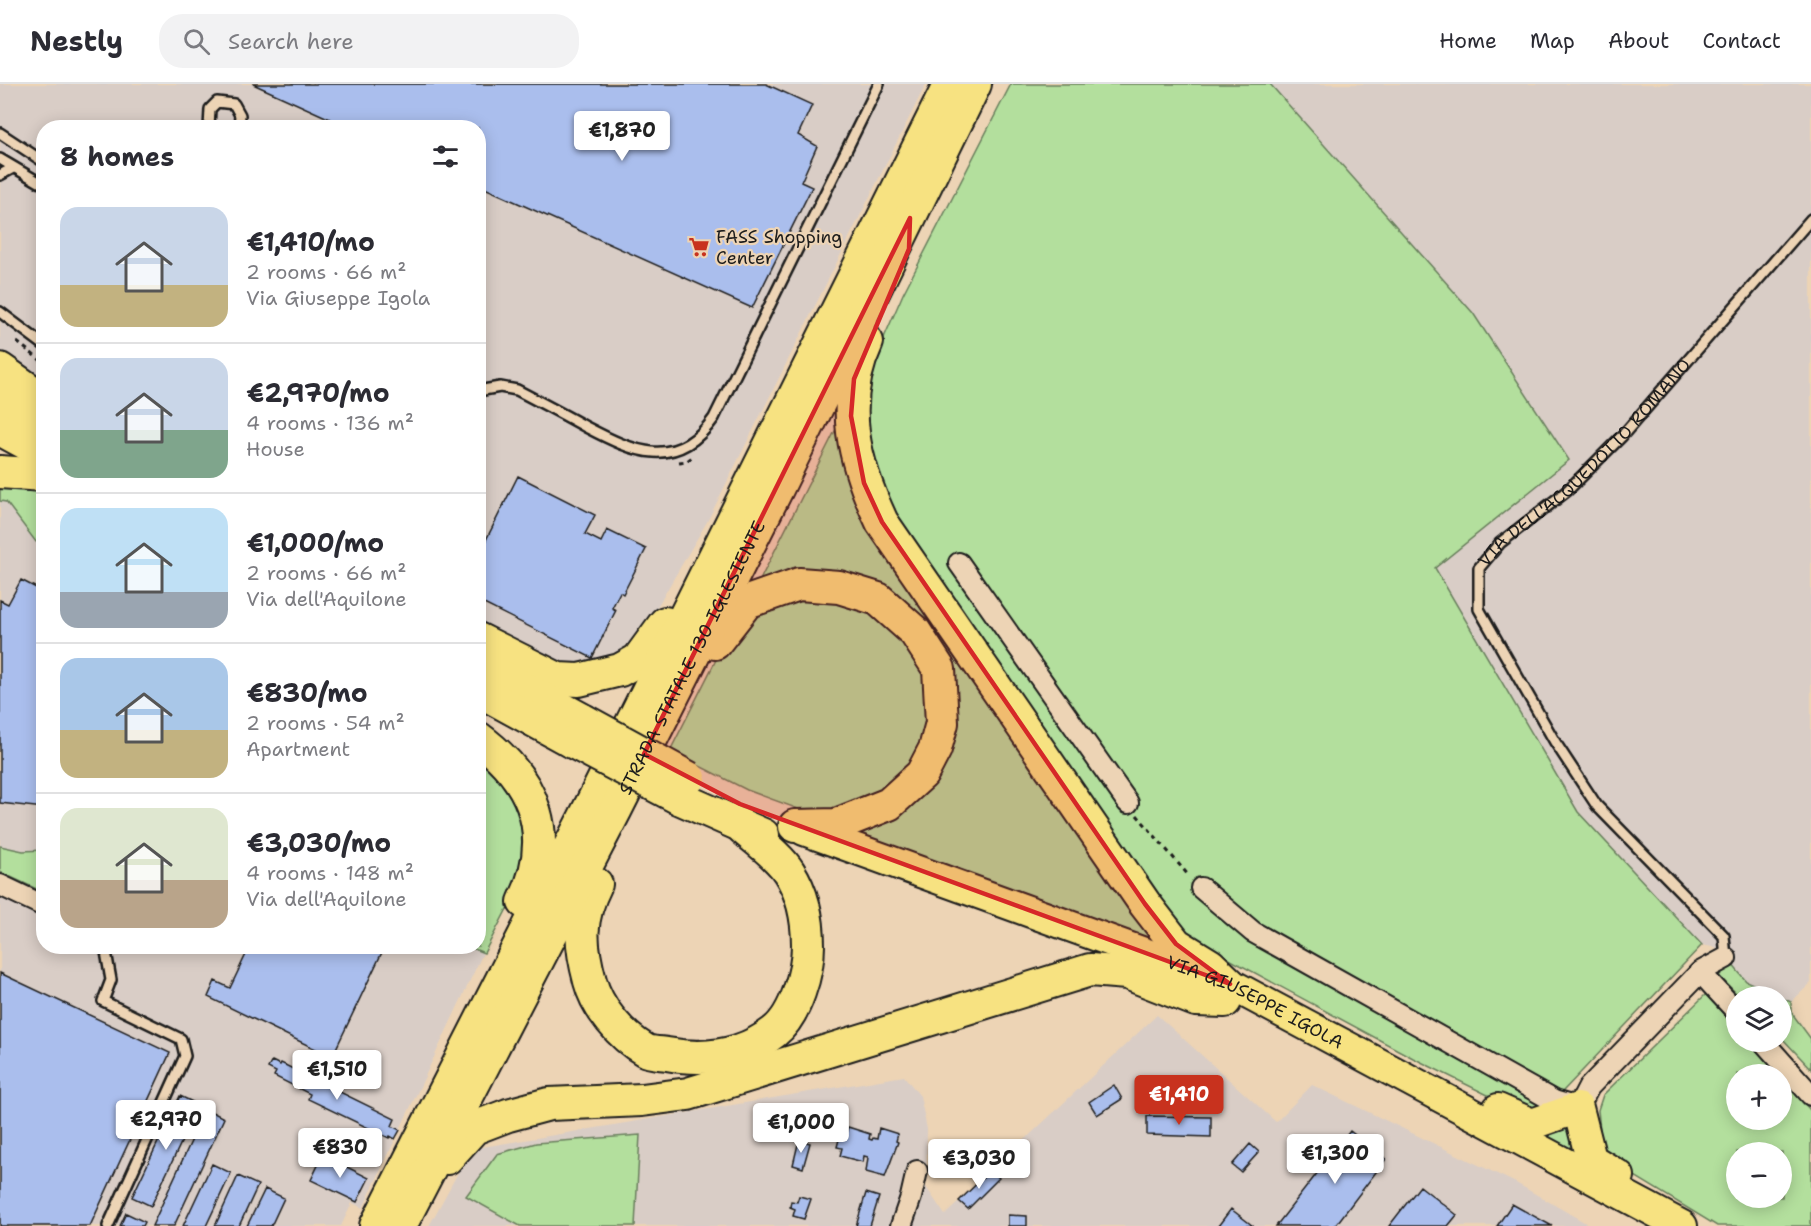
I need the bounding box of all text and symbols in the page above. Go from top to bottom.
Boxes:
search box [159,14,579,68]
text: Nestly [30,22,123,60]
icon: search [180,25,213,58]
text: Search here [228,27,354,56]
text: Home [1439,27,1497,55]
text: Map [1530,27,1575,55]
text: About [1608,27,1669,55]
text: Contact [1702,27,1781,55]
pin: €1,870 [573,111,671,162]
text: €1,870 [588,117,656,143]
text: 8 homes [60,139,174,174]
icon: filters [429,140,462,173]
text: €1,410/mo [246,224,375,259]
place label: FASS Shopping Center [716,225,842,270]
icon: home [108,231,180,303]
supermarket icon: FASS Shopping Center [687,235,711,259]
text: 2 rooms · 66 m² [246,259,407,285]
text: Via Giuseppe Igola [246,285,430,311]
street label: VIA DELL'ACQUEDOTTO ROMANO [1473,353,1696,572]
text: €2,970/mo [246,375,390,410]
icon: home [108,382,180,454]
text: 4 rooms · 136 m² [246,410,414,436]
text: House [246,436,305,462]
street label: STRADA STATALE 130 IGLESIENTE [613,517,771,799]
text: €1,000/mo [246,525,384,560]
icon: home [108,532,180,604]
text: 2 rooms · 66 m² [246,560,407,586]
text: Via dell'Aquilone [246,586,407,612]
text: €830/mo [246,675,368,710]
icon: home [108,682,180,754]
text: 2 rooms · 54 m² [246,710,405,736]
text: Apartment [246,736,350,762]
text: €3,030/mo [246,825,391,860]
icon: home [108,832,180,904]
text: 4 rooms · 148 m² [246,860,414,886]
text: Via dell'Aquilone [246,886,407,912]
street label: VIA GIUSEPPE IGOLA [1163,950,1347,1054]
map controls [1726,986,1792,1208]
button: layers [1726,986,1792,1052]
pin: €1,510 [288,1050,386,1101]
text: €1,510 [306,1056,368,1082]
button: + [1726,1064,1792,1130]
pin: €1,410 [1130,1075,1228,1126]
text: €1,410 [1148,1081,1210,1107]
pin: €2,970 [117,1100,215,1151]
pin: €1,000 [752,1103,850,1154]
text: €2,970 [130,1106,202,1132]
text: €1,000 [767,1109,835,1135]
pin: €830 [304,1128,376,1179]
text: €830 [312,1134,368,1160]
pin: €1,300 [1286,1134,1384,1185]
pin: €3,030 [930,1139,1028,1190]
text: €1,300 [1301,1140,1369,1166]
button: − [1726,1142,1792,1208]
text: €3,030 [942,1145,1016,1171]

